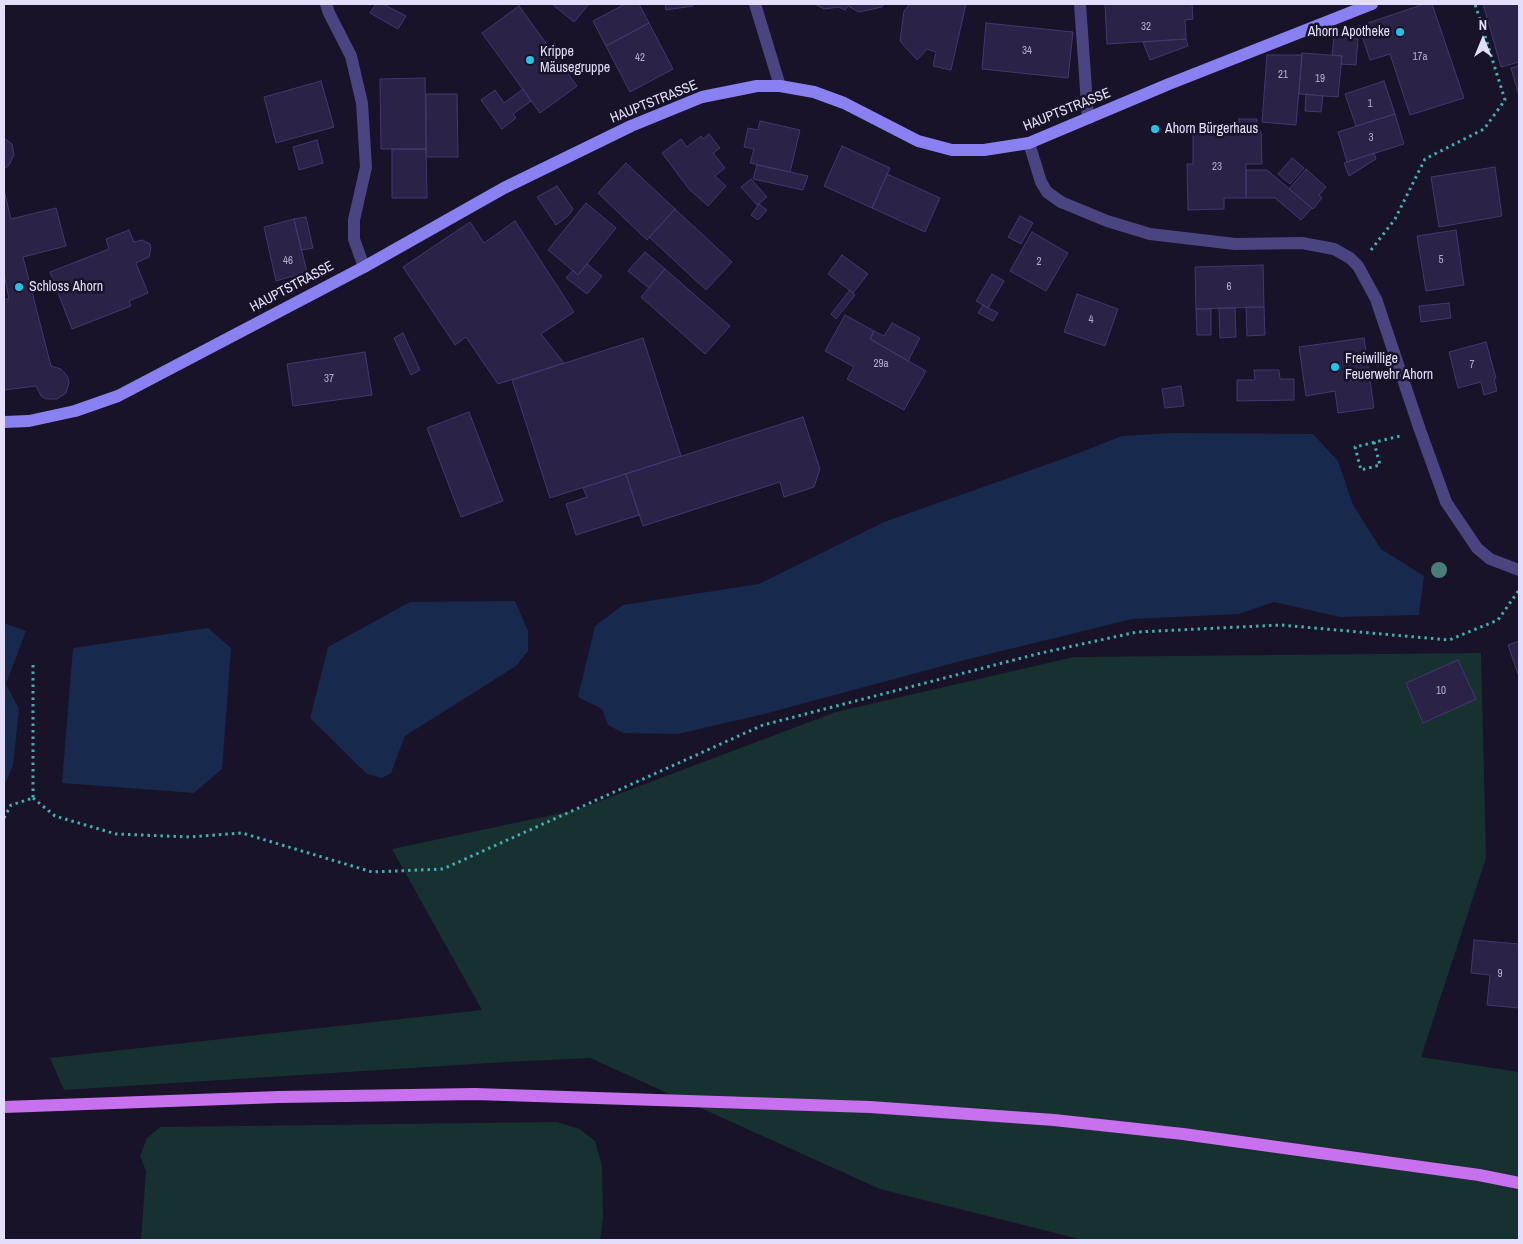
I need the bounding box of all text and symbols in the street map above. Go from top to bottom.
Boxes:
north arrow [1458,15,1508,65]
text: N [1479,16,1487,34]
house number: 32 [1141,20,1151,34]
place label: Ahorn Apotheke [1308,24,1390,40]
marker: Ahorn Apotheke [1394,26,1406,38]
place label: Krippe Mäusegruppe [540,44,610,76]
house number: 34 [1022,44,1032,58]
house number: 17a [1412,50,1428,64]
house number: 42 [635,51,645,65]
marker: Krippe Mäusegruppe [524,54,536,66]
house number: 21 [1278,68,1288,82]
house number: 19 [1315,72,1325,86]
street label: HAUPTSTRASSE [608,77,700,127]
street label: HAUPTSTRASSE [1021,85,1113,135]
house number: 1 [1367,97,1373,111]
place label: Ahorn Bürgerhaus [1165,121,1258,137]
marker: Ahorn Bürgerhaus [1149,123,1161,135]
house number: 3 [1368,131,1374,145]
house number: 23 [1212,160,1222,174]
house number: 5 [1438,253,1444,267]
house number: 46 [283,254,293,268]
house number: 2 [1036,255,1042,269]
street label: HAUPTSTRASSE [247,258,337,316]
place label: Schloss Ahorn [29,279,103,295]
house number: 6 [1226,280,1232,294]
marker: Schloss Ahorn [13,281,25,293]
house number: 4 [1088,313,1094,327]
place label: Freiwillige Feuerwehr Ahorn [1345,351,1433,384]
house number: 29a [873,357,889,371]
house number: 7 [1469,358,1475,372]
marker: Freiwillige Feuerwehr Ahorn [1329,361,1341,373]
house number: 37 [324,372,334,386]
house number: 10 [1436,684,1446,698]
house number: 9 [1497,967,1503,981]

